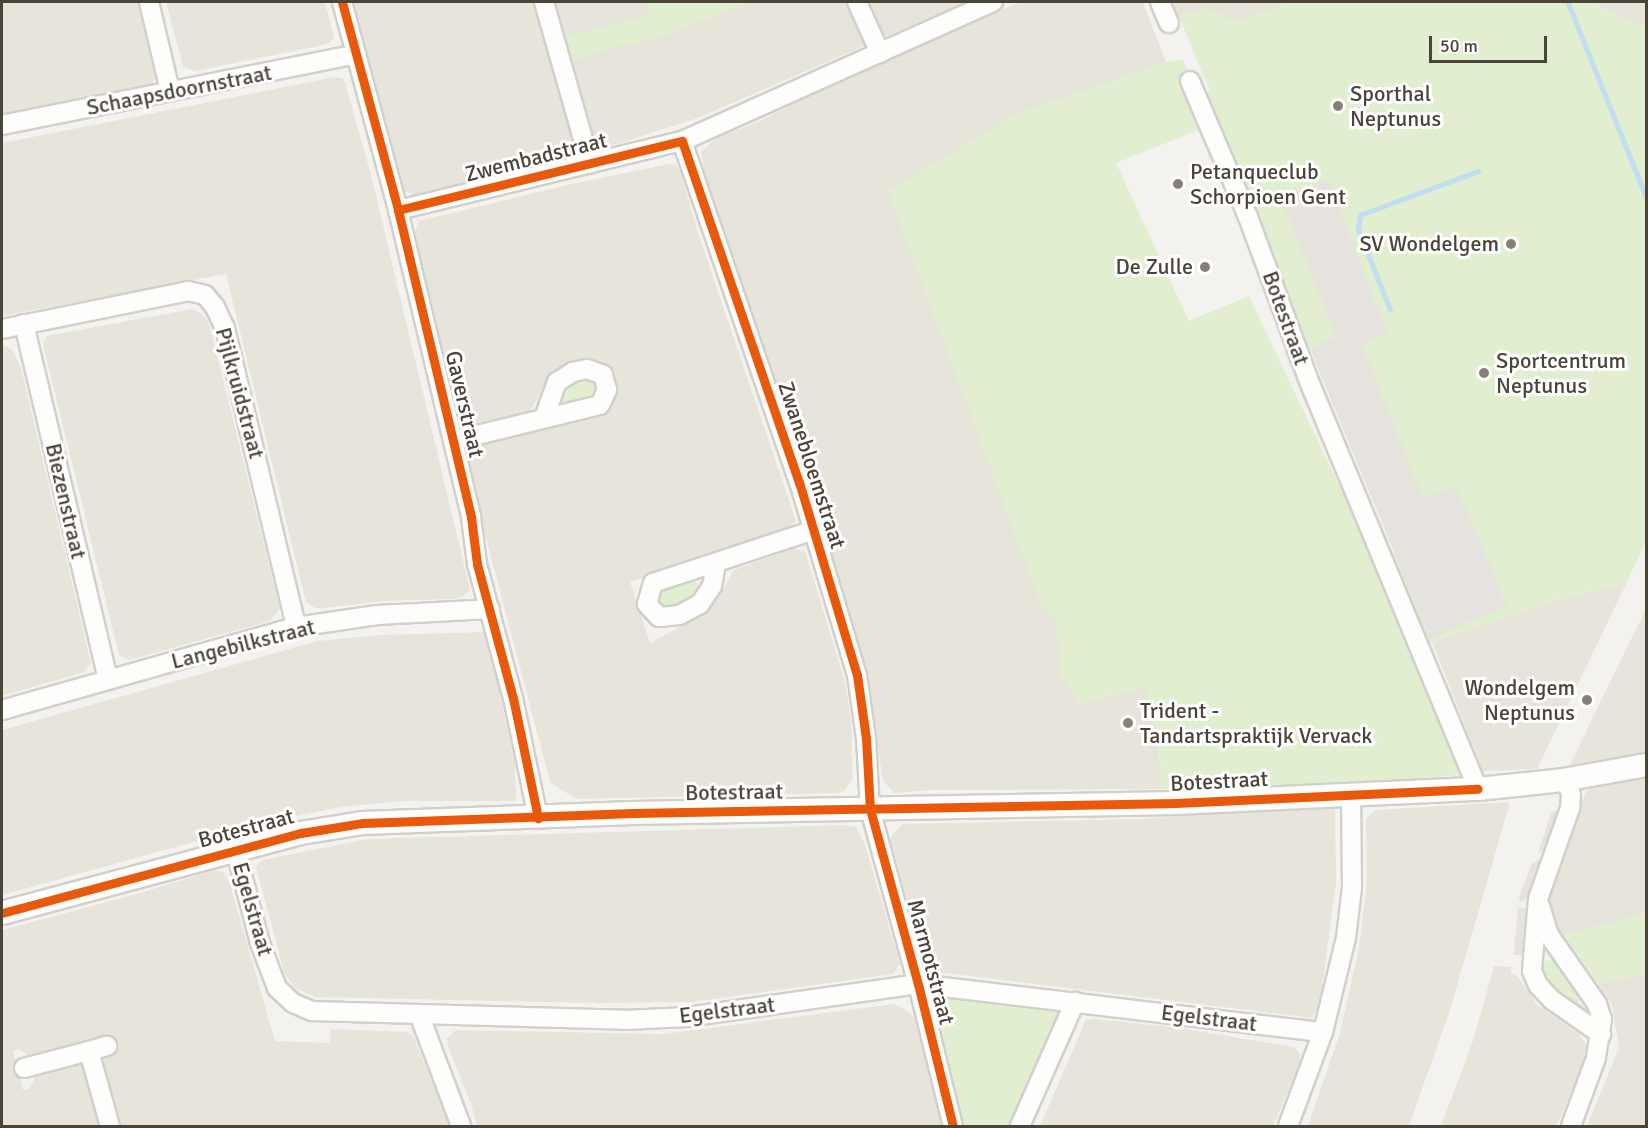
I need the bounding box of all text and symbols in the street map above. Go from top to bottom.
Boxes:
scale bar [1432,24,1550,62]
text: 50 m [1440,35,1478,57]
street label: Schaapsdoornstraat [84,59,274,121]
place label: Sporthal Neptunus [1350,80,1441,132]
marker: Sporthal Neptunus [1331,99,1345,113]
street label: Zwembadstraat [462,127,610,187]
place label: Petanqueclub Schorpioen Gent [1190,158,1346,210]
marker: Petanqueclub Schorpioen Gent [1171,177,1185,191]
place label: SV Wondelgem [1360,231,1499,257]
marker: SV Wondelgem [1504,237,1518,251]
place label: De Zulle [1116,254,1193,280]
marker: De Zulle [1198,260,1212,274]
street label: Botestraat [1257,267,1315,369]
street label: Pijlkruidstraat [210,325,270,461]
place label: Sportcentrum Neptunus [1496,347,1626,398]
street label: Gaverstraat [440,348,490,460]
marker: Sportcentrum Neptunus [1477,366,1491,380]
street label: Zwanebloemstraat [773,378,851,552]
street label: Biezenstraat [40,441,92,561]
street label: Langebilkstraat [168,613,318,675]
place label: Wondelgem Neptunus [1465,674,1575,726]
marker: Wondelgem Neptunus [1580,693,1594,707]
place label: Trident - Tandartspraktijk Vervack [1140,697,1372,748]
marker: Trident - Tandartspraktijk Vervack [1121,716,1135,730]
street label: Botestraat [1169,765,1269,797]
street label: Botestraat [685,778,783,806]
street label: Botestraat [195,803,297,853]
street label: Egelstraat [227,859,279,959]
street label: Marmotstraat [902,897,960,1027]
street label: Egelstraat [678,991,776,1029]
street label: Egelstraat [1160,999,1258,1037]

